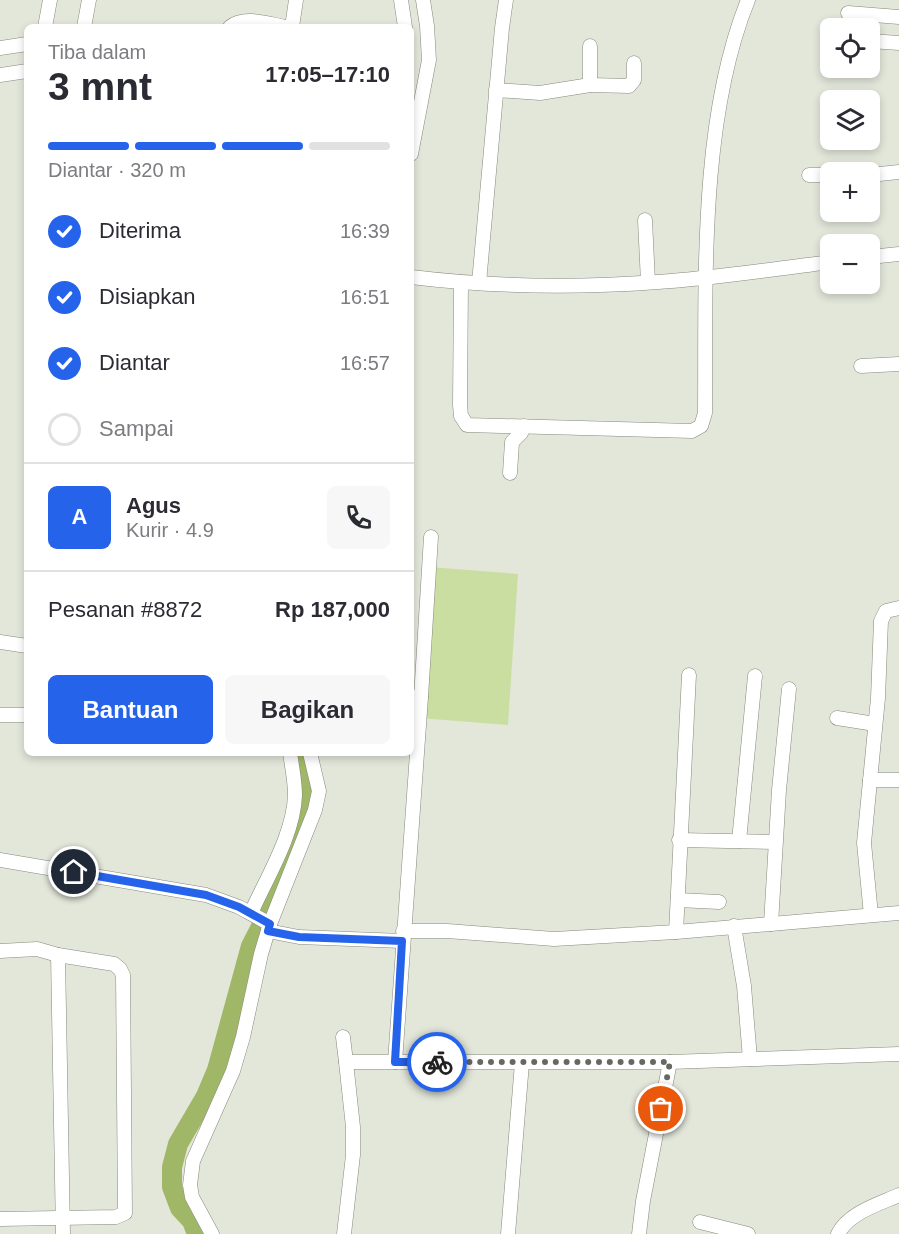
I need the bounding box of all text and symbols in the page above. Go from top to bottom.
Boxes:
map controls [820,18,880,294]
button: locate [820,18,880,78]
text: Tiba dalam [48,41,146,63]
text: 17:05–17:10 [265,62,390,87]
text: 3 mnt [48,65,152,108]
button: layers [820,90,880,150]
text: Diantar · 320 m [48,159,186,181]
button: + [820,162,880,222]
icon: check [48,215,81,248]
text: Diterima [99,218,181,243]
text: 16:39 [340,220,390,242]
button: − [820,234,880,294]
icon: check [48,281,81,314]
text: Disiapkan [99,284,196,309]
text: 16:51 [340,286,390,308]
icon: check [48,347,81,380]
text: Diantar [99,350,170,375]
text: 16:57 [340,352,390,374]
text: Sampai [99,416,174,441]
button: phone [327,486,390,549]
text: Agus [126,493,181,518]
text: A [72,504,87,529]
text: Kurir · 4.9 [126,519,214,541]
text: Pesanan #8872 [48,597,202,622]
text: Rp 187,000 [275,597,390,622]
button: Bantuan [48,675,213,744]
button: Bagikan [225,675,390,744]
pin [48,846,99,897]
icon: home [57,855,90,888]
courier [407,1032,467,1092]
icon: bike [421,1046,454,1079]
pin [635,1083,686,1134]
icon: bag [644,1092,677,1125]

